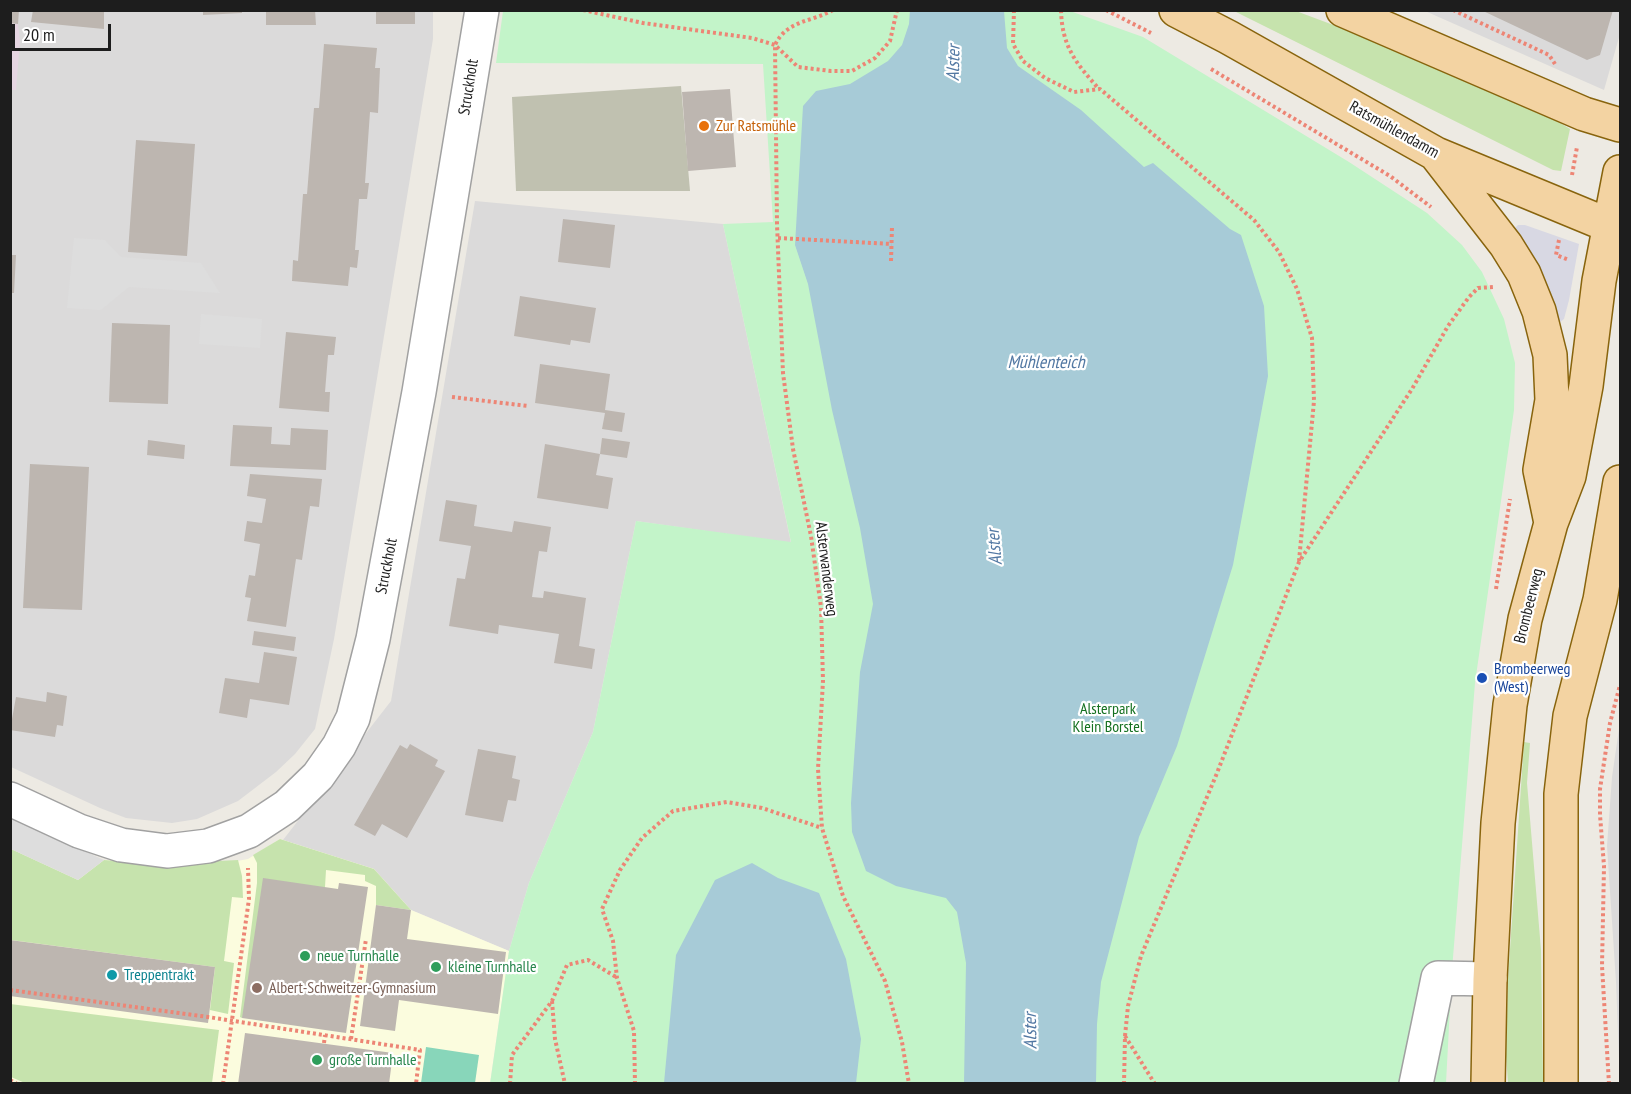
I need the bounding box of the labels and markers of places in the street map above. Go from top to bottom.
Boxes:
place label: Zur Ratsmühle [716,116,796,136]
marker: Zur Ratsmühle [697,119,711,133]
place label: Brombeerweg (West) [1494,659,1570,697]
marker: Brombeerweg (West) [1475,671,1489,685]
place label: neue Turnhalle [317,946,399,966]
marker: neue Turnhalle [298,949,312,963]
place label: kleine Turnhalle [448,957,537,977]
marker: kleine Turnhalle [429,960,443,974]
place label: Treppentrakt [124,965,194,985]
marker: Treppentrakt [105,968,119,982]
place label: Albert-Schweitzer-Gymnasium [269,978,436,998]
marker: Albert-Schweitzer-Gymnasium [250,981,264,995]
place label: große Turnhalle [329,1050,417,1070]
marker: große Turnhalle [310,1053,324,1067]

